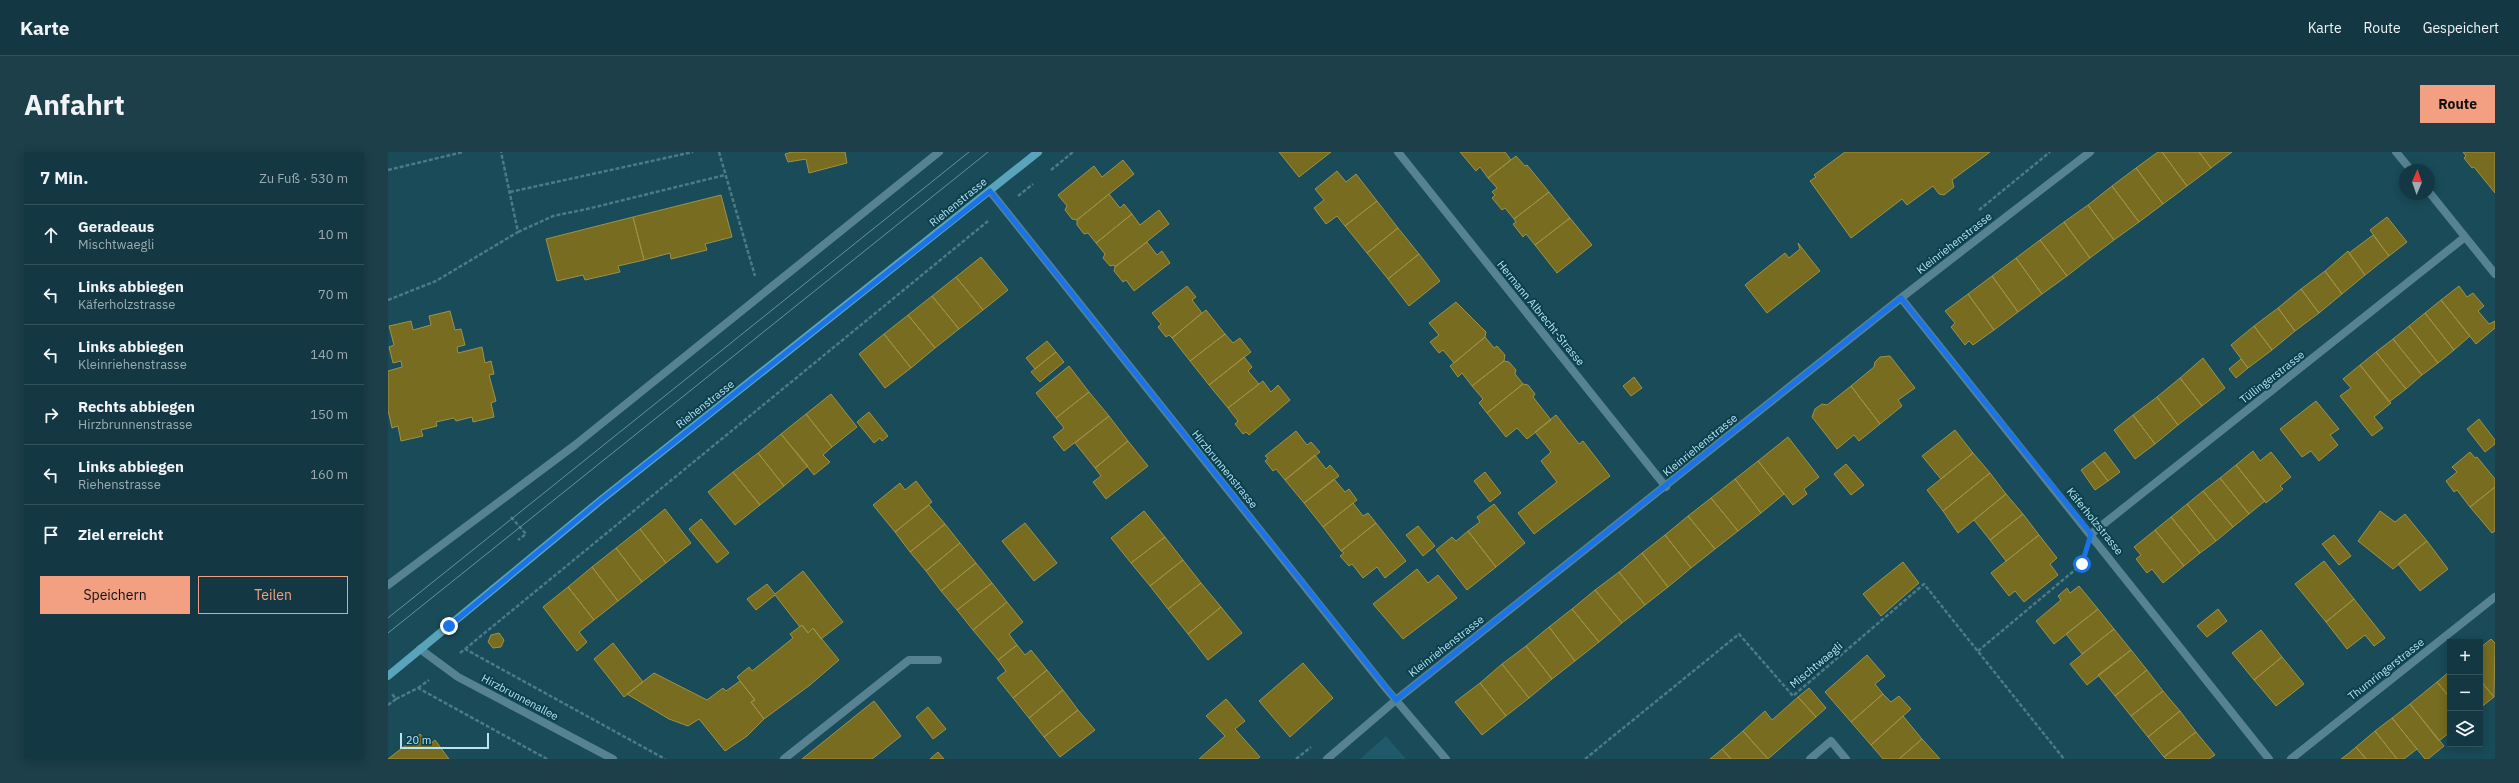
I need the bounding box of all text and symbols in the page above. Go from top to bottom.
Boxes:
text: Karte [20,16,69,40]
text: Karte [2308,19,2342,37]
text: Route [2364,19,2401,37]
text: Gespeichert [2423,19,2499,37]
button: Route [2420,85,2495,123]
text: Anfahrt [24,86,125,123]
north arrow [2399,164,2435,200]
text: 7 Min. [40,167,88,189]
text: Zu Fuß · 530 m [259,170,348,187]
street label: Riehenstrasse [926,175,990,229]
street label: Kleinriehenstrasse [1913,209,1995,277]
text: Geradeaus [78,217,154,236]
icon: ahead [40,224,62,246]
text: 10 m [318,226,348,243]
text: Mischtwaegli [78,236,154,253]
street label: Hermann Albrecht-Strasse [1494,258,1588,368]
text: Links abbiegen [78,277,184,296]
icon: left [40,284,62,306]
text: 70 m [318,286,348,303]
text: Käferholzstrasse [78,296,175,313]
text: Links abbiegen [78,337,184,356]
icon: left [40,344,62,366]
text: 140 m [310,346,348,363]
street label: Tüllingerstrasse [2237,347,2307,407]
text: Kleinriehenstrasse [78,356,187,373]
street label: Riehenstrasse [673,377,737,431]
text: Rechts abbiegen [78,397,195,416]
icon: right [40,404,62,426]
text: 150 m [310,406,348,423]
street label: Kleinriehenstrasse [1660,411,1740,479]
text: Hirzbrunnenstrasse [78,416,192,433]
street label: Hirzbrunnenstrasse [1189,427,1261,511]
text: Links abbiegen [78,457,184,476]
icon: left [40,464,62,486]
text: 160 m [310,466,348,483]
text: Riehenstrasse [78,476,161,493]
street label: Käferholzstrasse [2064,485,2126,557]
icon: arrive [40,524,62,546]
text: Ziel erreicht [78,525,164,544]
route start [2073,555,2091,573]
button: Speichern [40,576,190,614]
button: Teilen [198,576,348,614]
street label: Kleinriehenstrasse [1405,612,1487,680]
route end [440,617,458,635]
street label: Thumringerstrasse [2345,635,2427,703]
street label: Mischtwaegli [1787,639,1845,691]
map controls [2447,639,2483,747]
button: + [2447,639,2483,675]
street label: Hirzbrunnenallee [479,671,561,723]
button: − [2447,675,2483,711]
button: layers [2447,711,2483,747]
scale bar [400,731,489,750]
text: 20 m [406,733,431,747]

